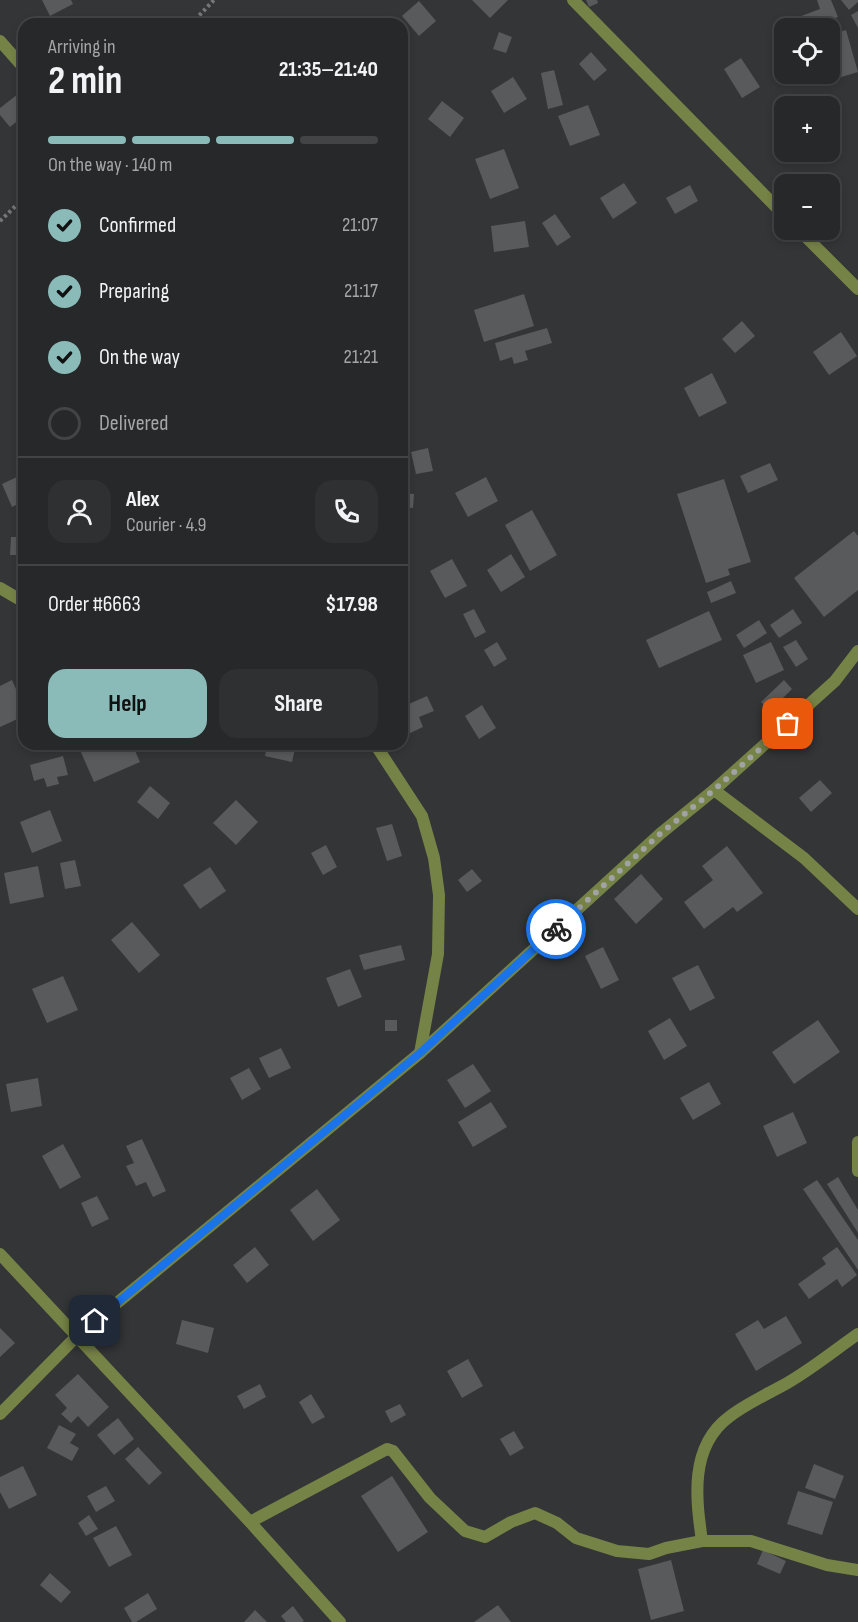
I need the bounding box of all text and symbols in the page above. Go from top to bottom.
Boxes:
map controls [774,18,840,240]
button: locate [774,18,840,84]
text: Arriving in [48,35,116,59]
text: 21:35–21:40 [279,56,378,83]
text: 2 min [48,58,122,105]
button: + [774,96,840,162]
text: On the way · 140 m [48,153,172,177]
button: − [774,174,840,240]
icon: check [48,209,81,242]
text: Confirmed [99,212,176,239]
text: 21:07 [342,213,378,237]
icon: check [48,275,81,308]
text: Preparing [99,278,169,305]
text: 21:17 [344,279,378,303]
icon: check [48,341,81,374]
text: On the way [99,344,180,371]
text: 21:21 [344,345,378,369]
text: Delivered [99,410,168,437]
button: person [48,480,111,543]
button: phone [315,480,378,543]
text: Alex [126,486,159,513]
text: Courier · 4.9 [126,513,206,537]
text: Order #6663 [48,591,141,618]
text: $17.98 [325,591,378,618]
button: Help [48,669,207,738]
button: Share [219,669,378,738]
pin [762,698,813,749]
icon: bag [771,707,804,740]
courier [526,899,586,959]
icon: bike [540,913,573,946]
pin [69,1295,120,1346]
icon: home [78,1304,111,1337]

